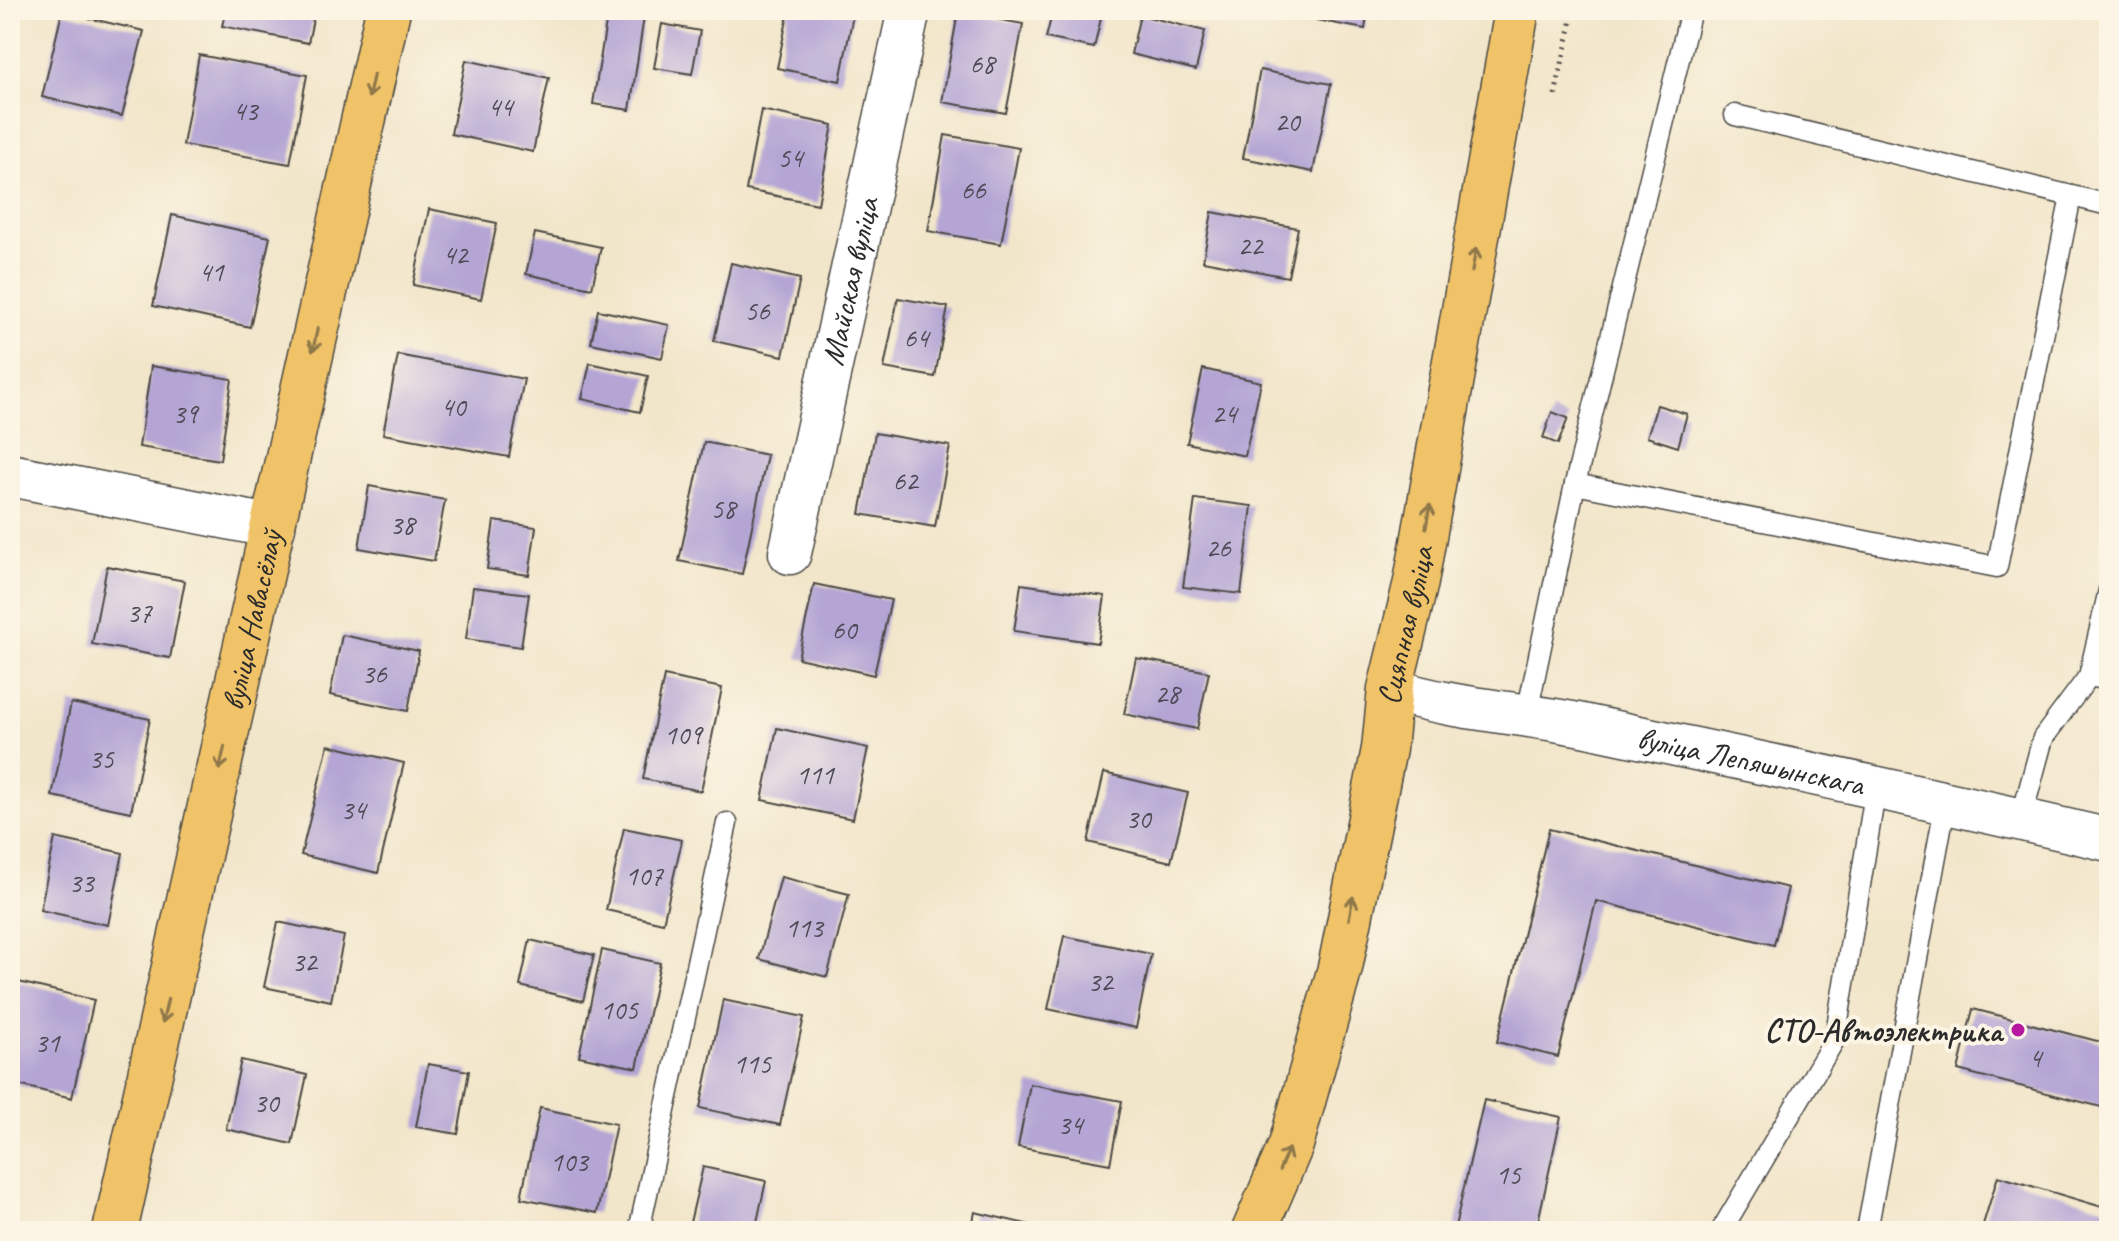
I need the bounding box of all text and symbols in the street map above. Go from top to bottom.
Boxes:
house number: 68 [969,46,997,81]
one-way arrow [363,73,378,99]
house number: 44 [487,89,515,124]
house number: 43 [232,93,260,128]
house number: 20 [1274,104,1302,139]
house number: 54 [777,140,805,175]
house number: 66 [960,172,987,207]
street label: Майская вуліца [812,192,889,369]
house number: 22 [1237,228,1265,263]
house number: 42 [442,237,470,272]
one-way arrow [1468,248,1483,274]
house number: 41 [198,254,225,289]
house number: 56 [744,293,771,328]
house number: 64 [903,320,931,355]
one-way arrow [307,327,322,352]
house number: 40 [440,389,468,424]
house number: 39 [172,396,200,431]
house number: 24 [1211,396,1239,431]
house number: 62 [892,463,920,498]
house number: 58 [710,491,738,526]
one-way arrow [1421,504,1436,529]
house number: 38 [389,507,417,542]
street label: вуліца Навасёлаў [212,524,293,714]
house number: 26 [1205,530,1232,565]
street label: Сцяпная вуліца [1369,541,1443,707]
house number: 37 [126,595,153,630]
house number: 60 [831,612,859,647]
house number: 36 [361,656,388,691]
house number: 28 [1154,676,1182,711]
house number: 109 [664,717,704,752]
street label: вуліца Лепяшынскага [1634,717,1870,806]
house number: 35 [88,741,115,776]
one-way arrow [214,745,229,770]
house number: 111 [796,757,835,792]
house number: 34 [340,792,368,827]
house number: 30 [1125,801,1153,836]
house number: 107 [625,858,664,893]
house number: 33 [68,865,96,900]
one-way arrow [1345,896,1360,922]
house number: 113 [785,910,825,945]
house number: 32 [291,944,319,979]
house number: 32 [1087,964,1115,999]
house number: 105 [600,992,639,1027]
one-way arrow [157,998,172,1024]
place label: СТО-Автоэлектрика [1764,1010,2005,1051]
marker: СТО-Автоэлектрика [2009,1021,2027,1039]
house number: 31 [34,1025,61,1060]
house number: 4 [2029,1040,2044,1075]
house number: 115 [733,1046,772,1081]
house number: 30 [253,1085,281,1120]
house number: 34 [1057,1107,1085,1142]
house number: 103 [550,1144,590,1179]
one-way arrow [1278,1147,1293,1172]
house number: 15 [1495,1157,1522,1192]

